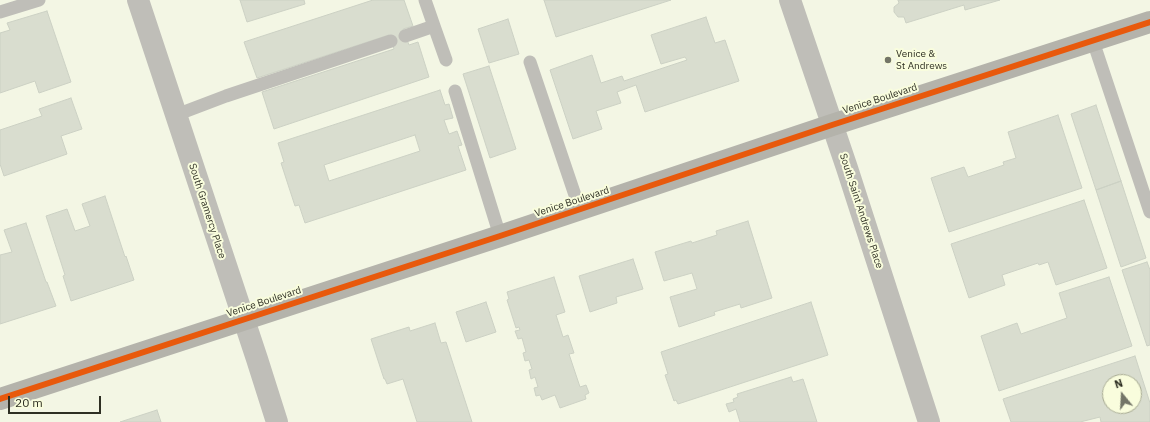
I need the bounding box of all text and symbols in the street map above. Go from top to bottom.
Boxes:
place label: Venice & St Andrews [896,48,947,72]
marker: Venice & St Andrews [883,55,893,65]
street label: Venice Boulevard [841,81,919,117]
street label: South Saint Andrews Place [837,152,885,270]
street label: South Gramercy Place [186,162,228,260]
street label: Venice Boulevard [533,184,611,220]
street label: Venice Boulevard [225,284,303,320]
north arrow [1102,374,1142,414]
text: N [1113,376,1125,391]
scale bar [10,388,103,414]
text: 20 m [15,395,43,410]

